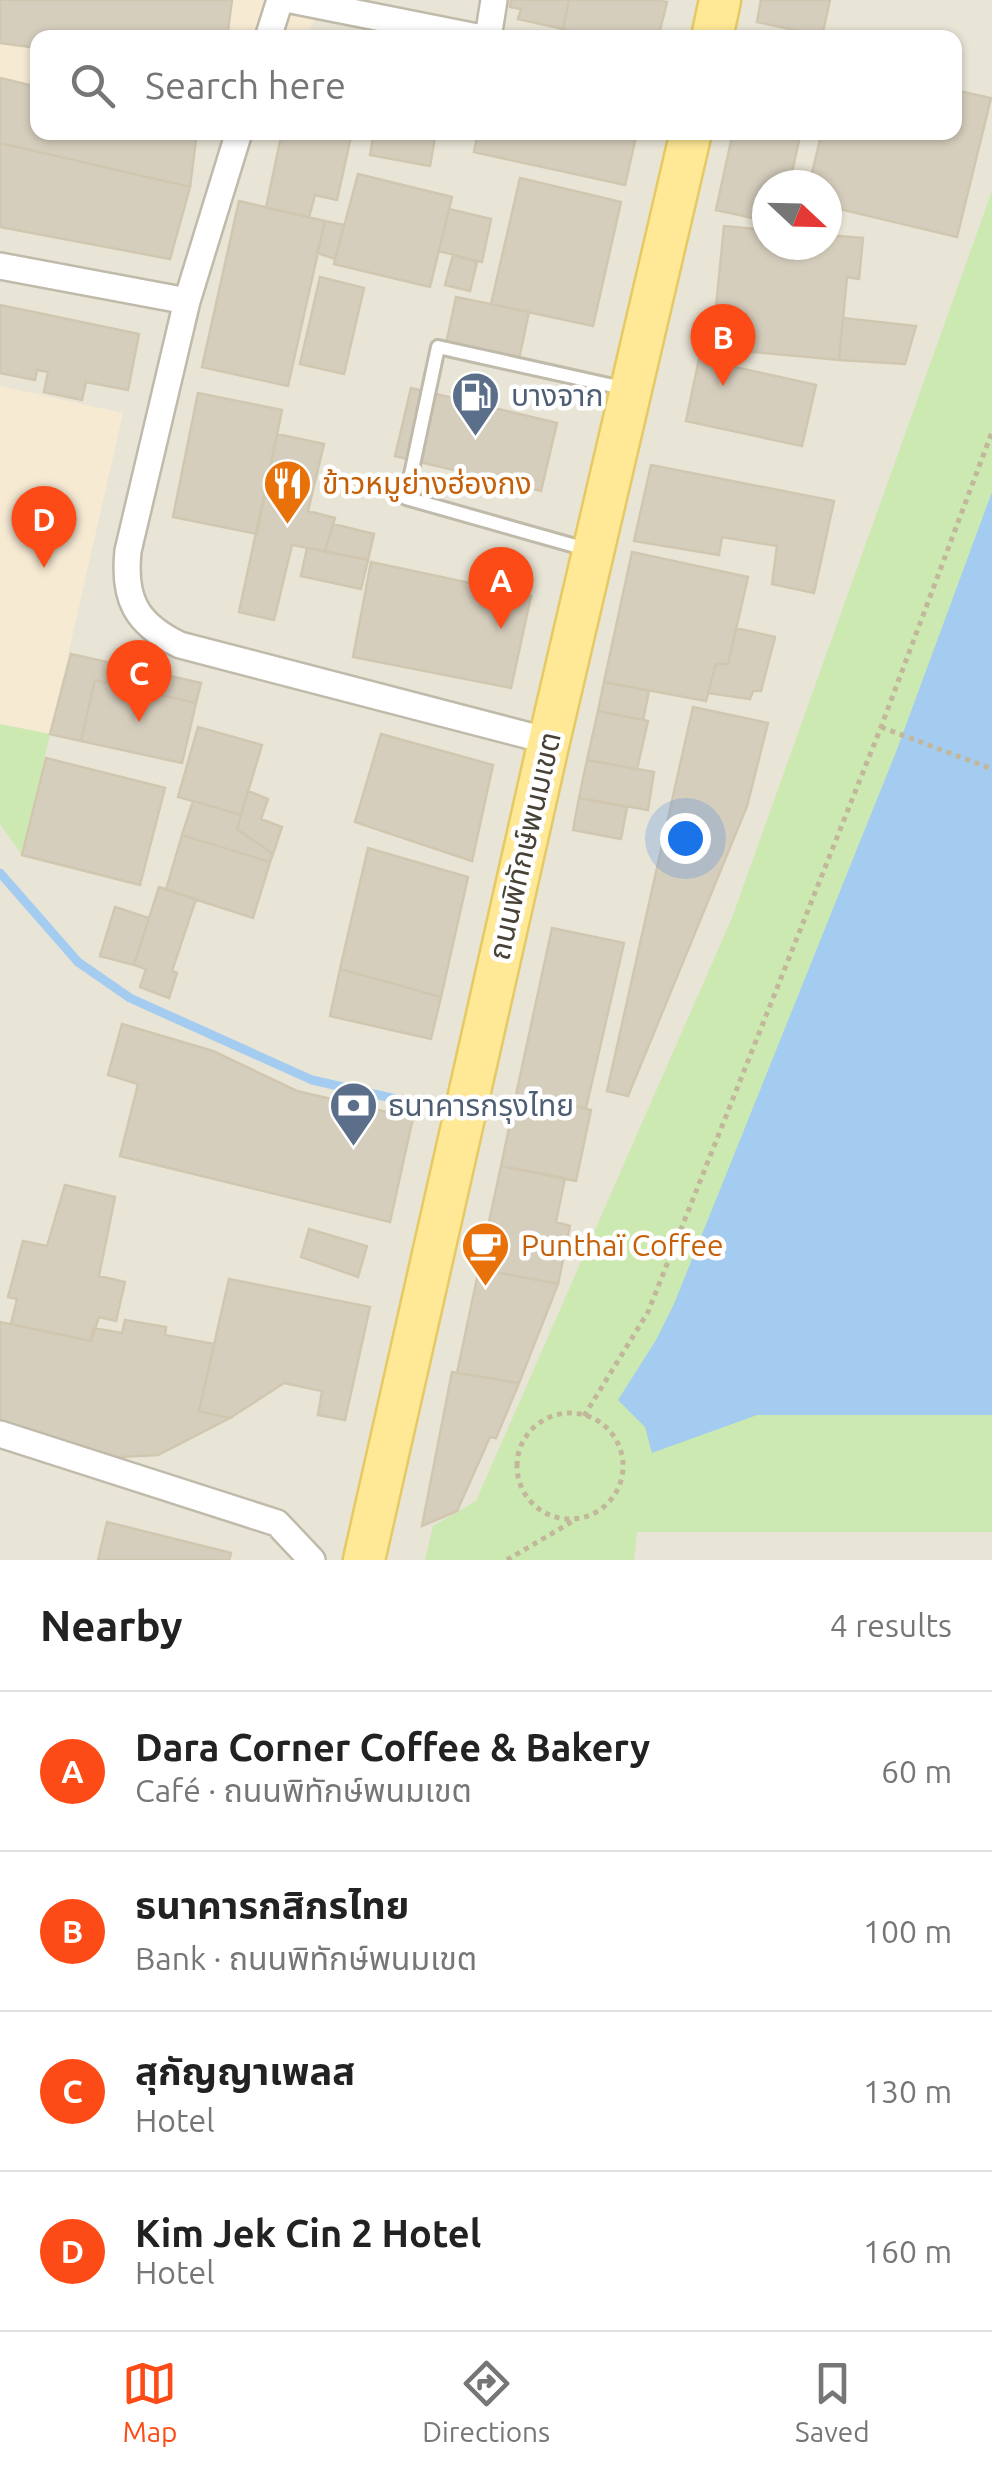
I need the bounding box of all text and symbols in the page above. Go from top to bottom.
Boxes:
search box [30,30,962,140]
icon: search [65,58,120,113]
text: Search here [145,64,346,106]
north arrow [752,170,842,260]
pin: B [690,304,756,386]
fuel station icon: บางจาก [450,370,502,438]
place label: บางจาก [511,378,604,412]
restaurant icon: ข้าวหมูย่างฮ่องกง [261,458,313,526]
place label: ข้าวหมูย่างฮ่องกง [322,466,532,502]
pin: D [12,486,76,568]
pin: A [468,546,534,629]
pin: C [106,640,172,722]
street label: ถนนพิทักษ์พนมเขต [481,729,567,963]
your location [660,813,711,864]
bank icon: ธนาคารกรุงไทย [327,1080,379,1148]
place label: ธนาคารกรุงไทย [388,1088,574,1124]
cafe icon: Punthaï Coffee [460,1220,512,1288]
place label: Punthaï Coffee [521,1228,724,1262]
text: Nearby [40,1602,183,1649]
text: 4 results [830,1607,952,1643]
text: Dara Corner Coffee & Bakery [135,1726,650,1768]
text: A [61,1753,84,1789]
text: 60 m [881,1753,952,1789]
text: Café · ถนนพิทักษ์พนมเขต [135,1772,472,1808]
text: ธนาคารกสิกรไทย [135,1884,409,1926]
text: B [62,1913,83,1949]
text: 100 m [863,1913,952,1949]
text: Bank · ถนนพิทักษ์พนมเขต [135,1940,477,1976]
text: สุกัญญาเพลส [135,2050,355,2092]
text: C [62,2073,83,2109]
text: 130 m [863,2073,952,2109]
text: Hotel [135,2102,215,2138]
text: Kim Jek Cin 2 Hotel [135,2212,481,2254]
text: D [61,2233,84,2269]
text: 160 m [863,2233,952,2269]
text: Hotel [135,2254,215,2290]
tab: Map [122,2356,178,2447]
tab: Directions [422,2356,550,2447]
tab: Saved [795,2356,870,2447]

